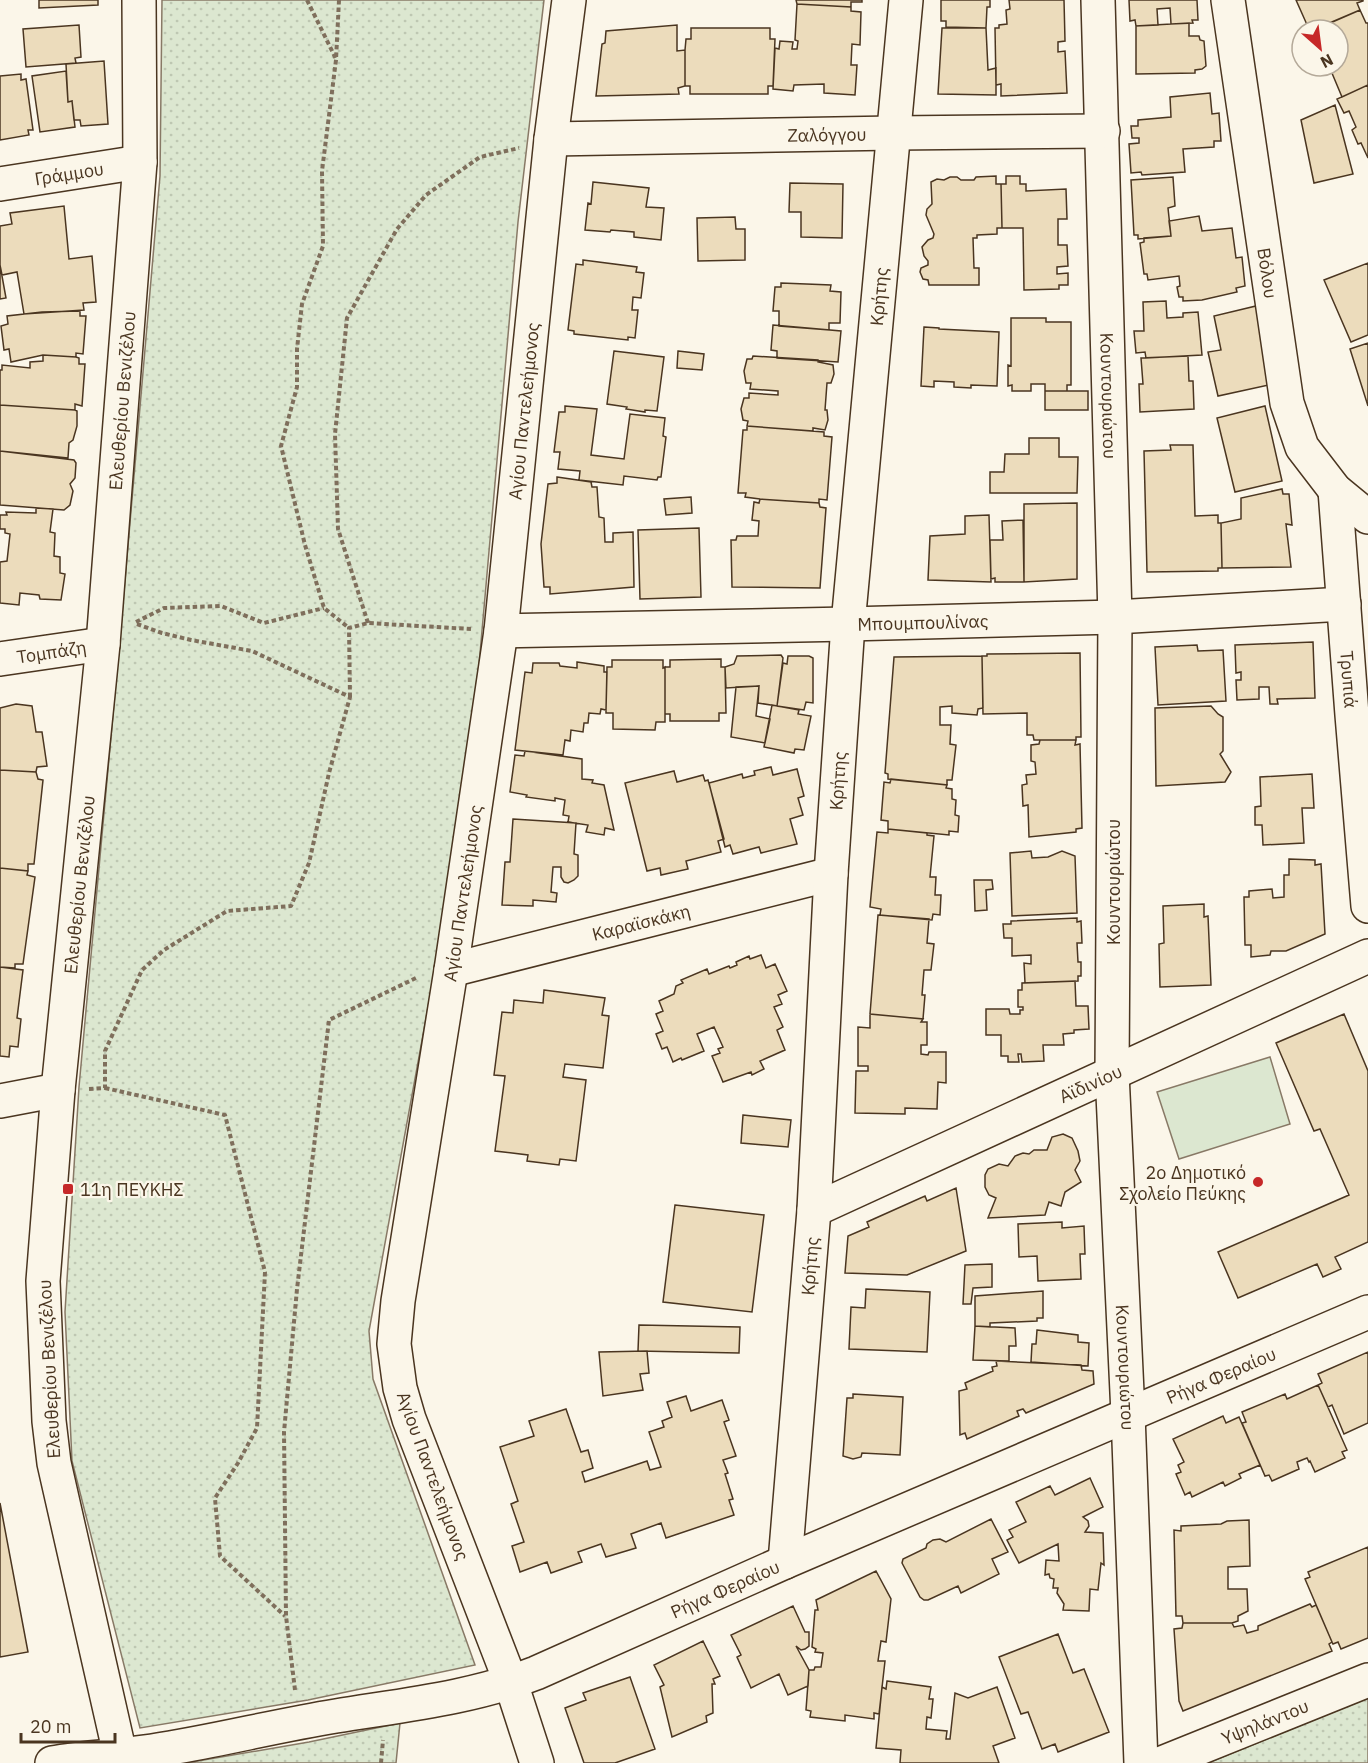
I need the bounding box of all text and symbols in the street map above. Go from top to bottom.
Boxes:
north arrow [1290,18,1350,78]
text: N [1317,50,1337,73]
street label: Ζαλόγγου [787,122,867,146]
street label: Γράμμου [33,156,105,190]
street label: Βόλου [1253,246,1283,300]
street label: Κρήτης [864,266,893,327]
street label: Ελευθερίου Βενιζέλου [103,310,140,491]
street label: Αγίου Παντελεήμονος [503,321,544,501]
street label: Κουντουριώτου [1096,332,1122,459]
street label: Μπουμπουλίνας [857,609,989,635]
street label: Τομπάζη [15,635,88,668]
street label: Τρυπιά [1336,650,1363,709]
street label: Κρήτης [824,750,851,811]
street label: Ελευθερίου Βενιζέλου [58,794,99,975]
street label: Αγίου Παντελεήμονος [438,803,487,983]
street label: Κουντουριώτου [1102,819,1125,945]
street label: Καραϊσκάκη [589,899,693,945]
street label: Αϊδινίου [1055,1059,1126,1108]
place label: 2ο Δημοτικό Σχολείο Πεύκης [1119,1161,1246,1205]
marker: 2ο Δημοτικό Σχολείο Πεύκης [1251,1175,1265,1189]
place label: 11η ΠΕΥΚΗΣ [80,1178,184,1201]
marker: 11η ΠΕΥΚΗΣ [61,1182,75,1196]
street label: Κρήτης [796,1235,823,1296]
street label: Ελευθερίου Βενιζέλου [33,1279,65,1459]
street label: Κουντουριώτου [1111,1304,1140,1431]
street label: Ρήγα Φεραίου [1162,1341,1279,1409]
street label: Αγίου Παντελεήμονος [392,1388,474,1564]
street label: Ρήγα Φεραίου [667,1554,783,1623]
street label: Υψηλάντου [1218,1694,1312,1749]
scale bar [21,1706,116,1744]
text: 20 m [30,1715,72,1738]

